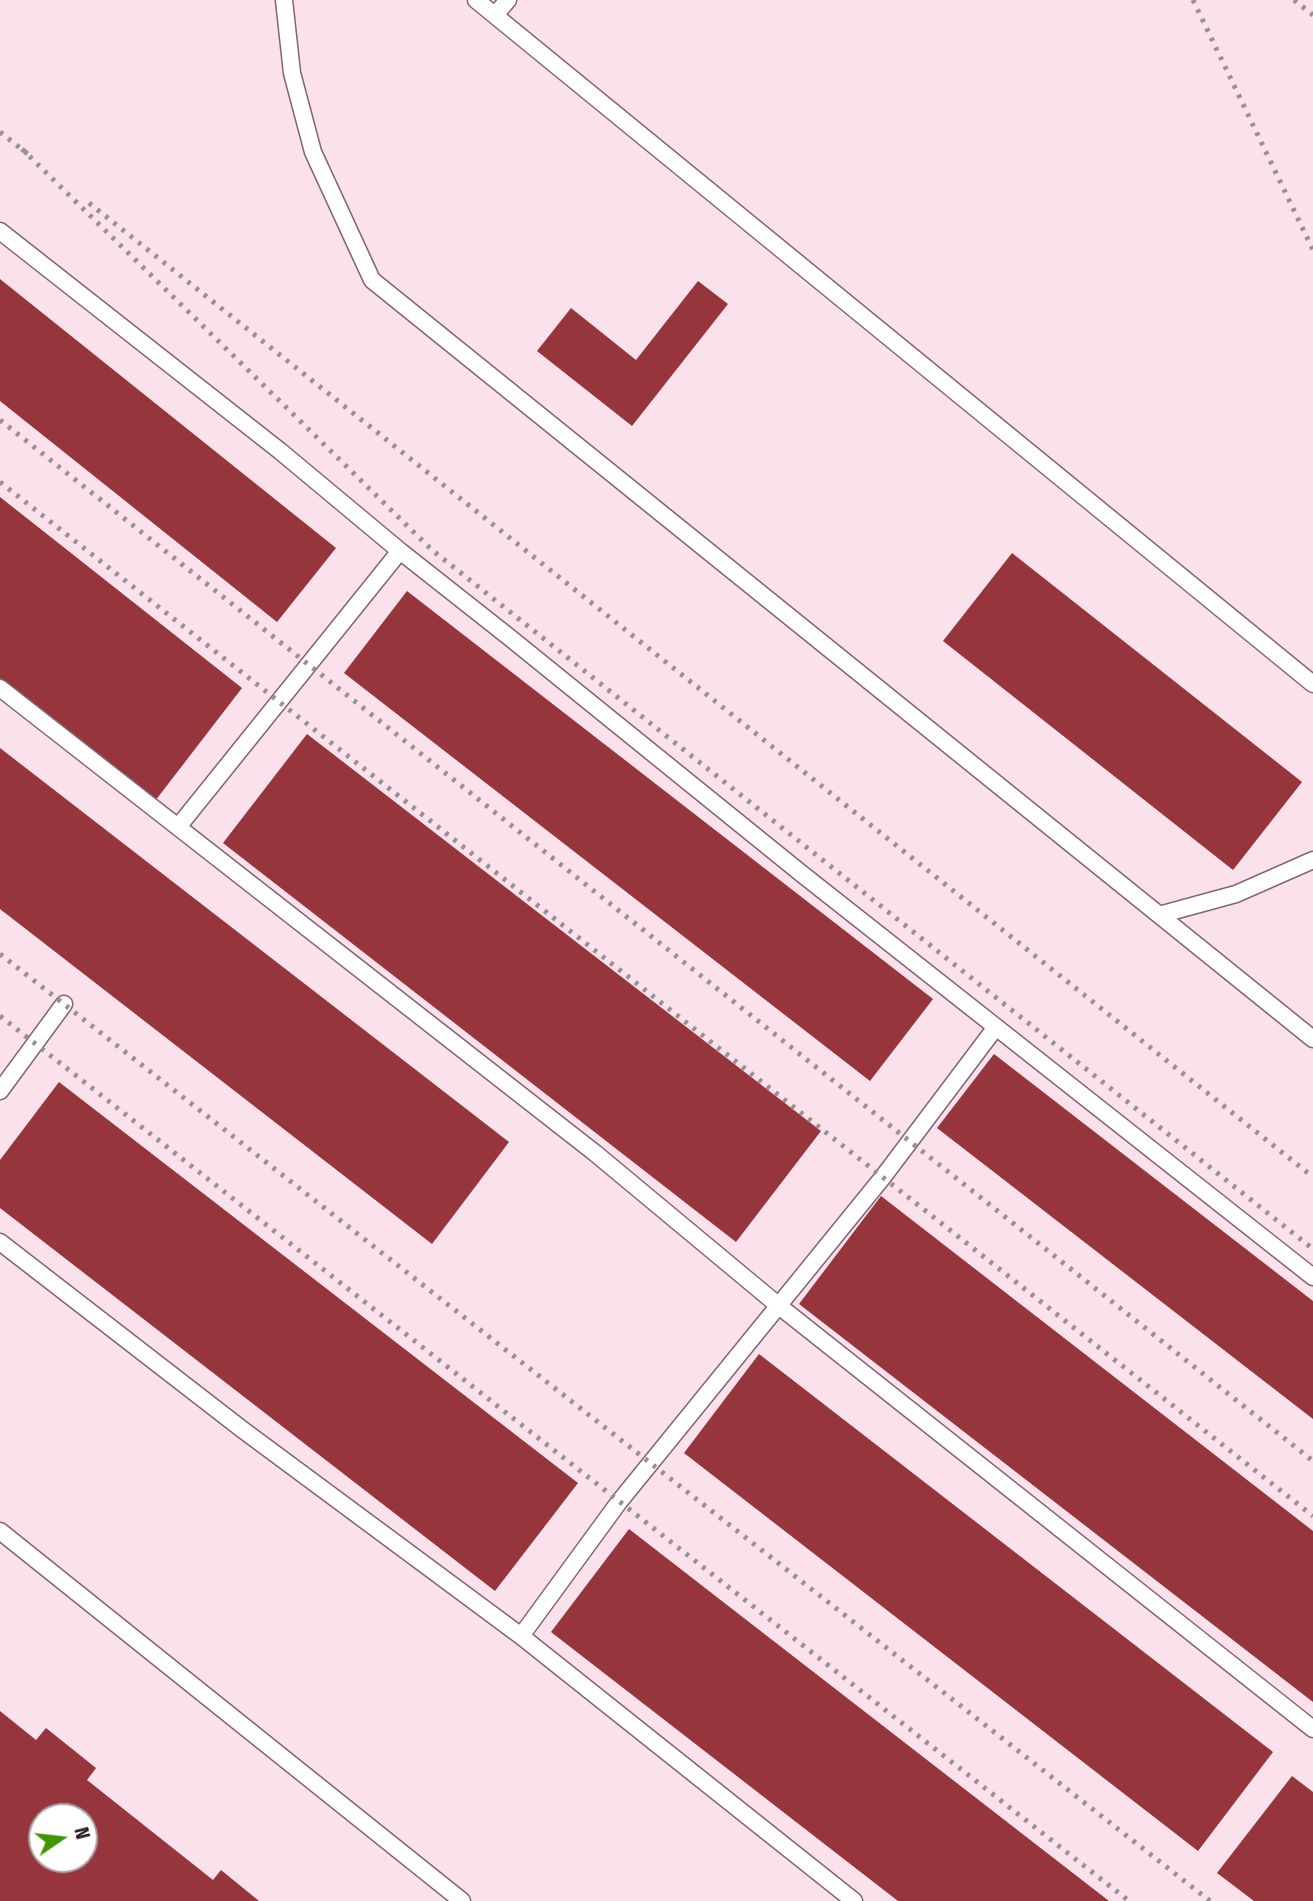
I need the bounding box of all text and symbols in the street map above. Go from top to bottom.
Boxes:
north arrow [28,1803,98,1873]
text: N [69,1825,94,1842]

